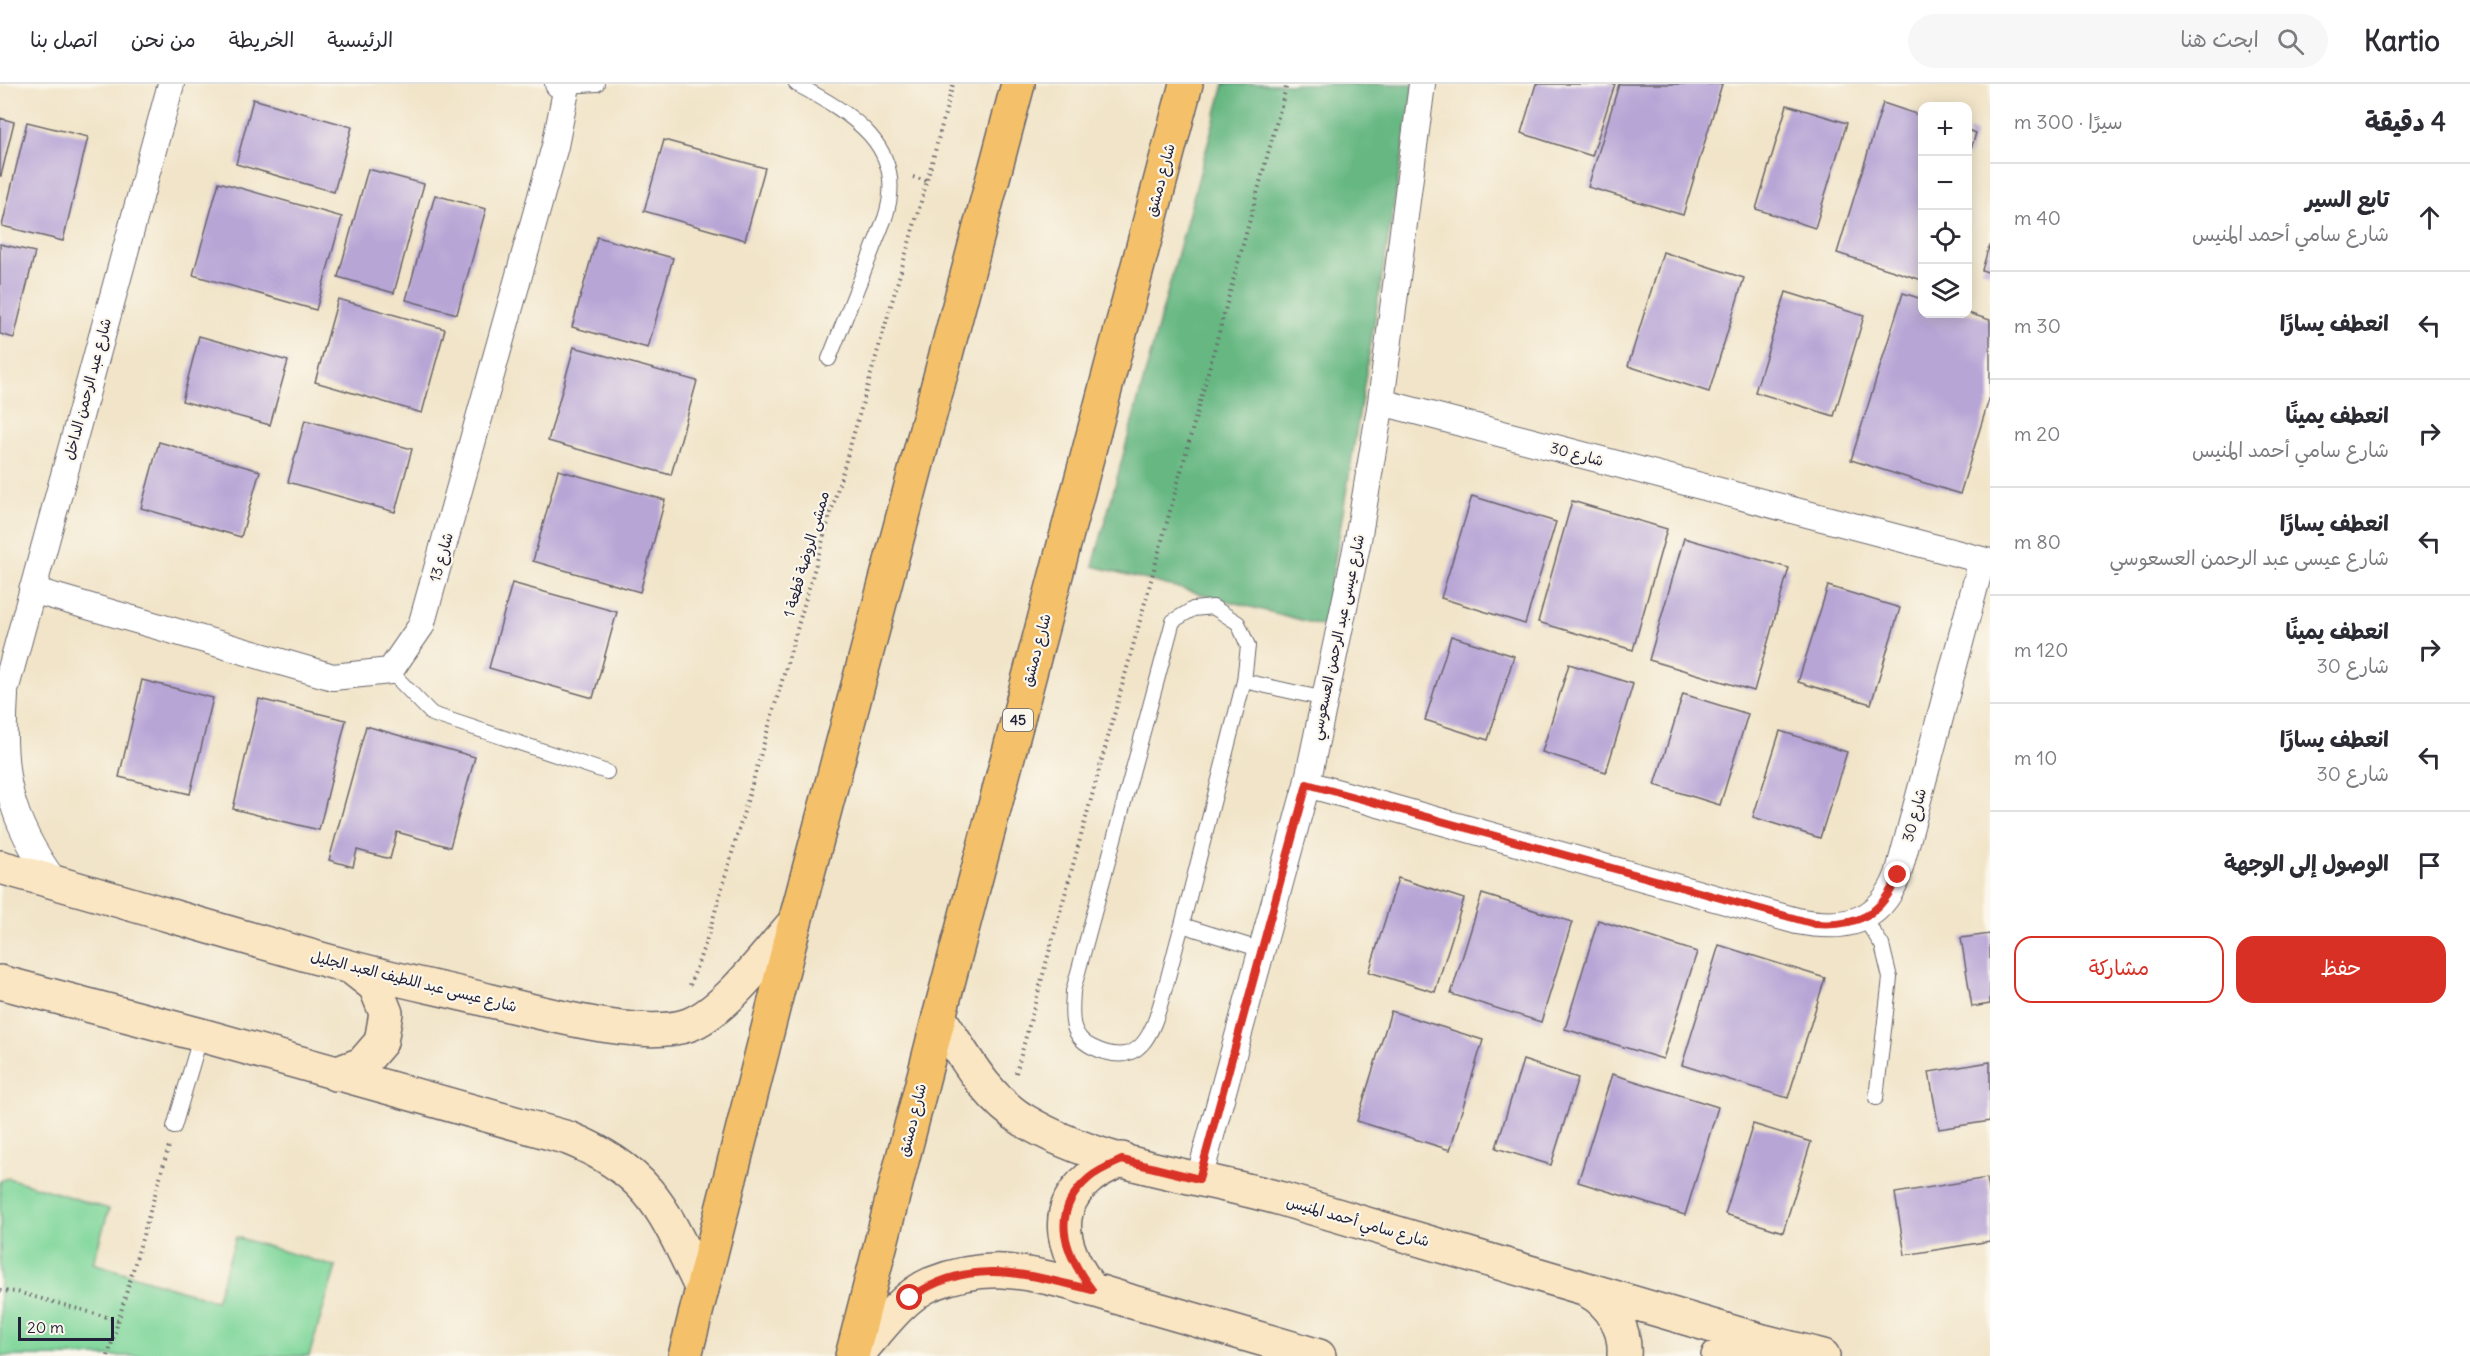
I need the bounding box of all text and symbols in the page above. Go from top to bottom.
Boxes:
search box [1908,14,2328,68]
text: Kartio [2364,23,2440,59]
text: ابحث هنا [2180,25,2259,53]
icon: search [2274,25,2307,58]
text: اتصل بنا [30,26,98,53]
text: من نحن [131,26,196,53]
text: الخريطة [229,26,294,53]
text: الرئيسية [327,26,393,53]
map controls [1918,102,1972,318]
button: + [1918,102,1972,156]
text: 4 دقيقة [2365,105,2446,138]
text: سيرًا · 300 m [2014,109,2123,134]
street label: شارع دمشق [1141,141,1180,219]
button: − [1918,156,1972,210]
text: تابع السير [2305,185,2389,213]
icon: ahead [2413,201,2446,234]
text: 40 m [2014,205,2061,230]
button: locate [1918,210,1972,264]
text: شارع سامي أحمد المنيس [2192,221,2389,246]
button: layers [1918,264,1972,318]
text: انعطف يسارًا [2280,309,2389,337]
icon: left [2413,309,2446,342]
text: 30 m [2014,313,2061,338]
street label: شارع عبد الرحمن الداخل [59,316,116,462]
text: انعطف يمينًا [2286,401,2389,429]
icon: right [2413,417,2446,450]
text: 20 m [2014,421,2060,446]
text: شارع سامي أحمد المنيس [2192,437,2389,462]
street label: شارع 30 [1548,438,1606,471]
street label: ممشى الروضة قطعة 1 [779,489,834,620]
text: انعطف يسارًا [2280,509,2389,537]
icon: left [2413,525,2446,558]
text: 80 m [2014,529,2061,554]
street label: شارع 13 [425,530,458,584]
street label: شارع عيسى عبد الرحمن العسعوسي [1306,532,1372,742]
text: شارع عيسى عبد الرحمن العسعوسي [2109,545,2389,570]
street label: شارع دمشق [1017,611,1056,689]
text: انعطف يمينًا [2286,617,2389,645]
icon: right [2413,633,2446,666]
text: 120 m [2014,637,2068,662]
text: شارع 30 [2316,653,2389,678]
road number: 45 [1003,709,1033,731]
text: انعطف يسارًا [2280,725,2389,753]
icon: left [2413,741,2446,774]
text: 10 m [2014,745,2057,770]
text: شارع 30 [2316,761,2389,786]
street label: شارع 30 [1898,786,1931,844]
text: الوصول إلى الوجهة [2224,849,2389,877]
icon: arrive [2413,849,2446,882]
route end [1884,861,1910,887]
button: مشاركة [2014,936,2224,1003]
button: حفظ [2236,936,2446,1003]
street label: شارع عيسى عبد اللطيف العبد الجليل [309,946,519,1017]
street label: شارع دمشق [894,1081,931,1159]
street label: شارع سامي أحمد المنيس [1283,1191,1432,1254]
route start [896,1284,922,1310]
scale bar [18,1314,114,1342]
text: 20 m [27,1317,64,1337]

